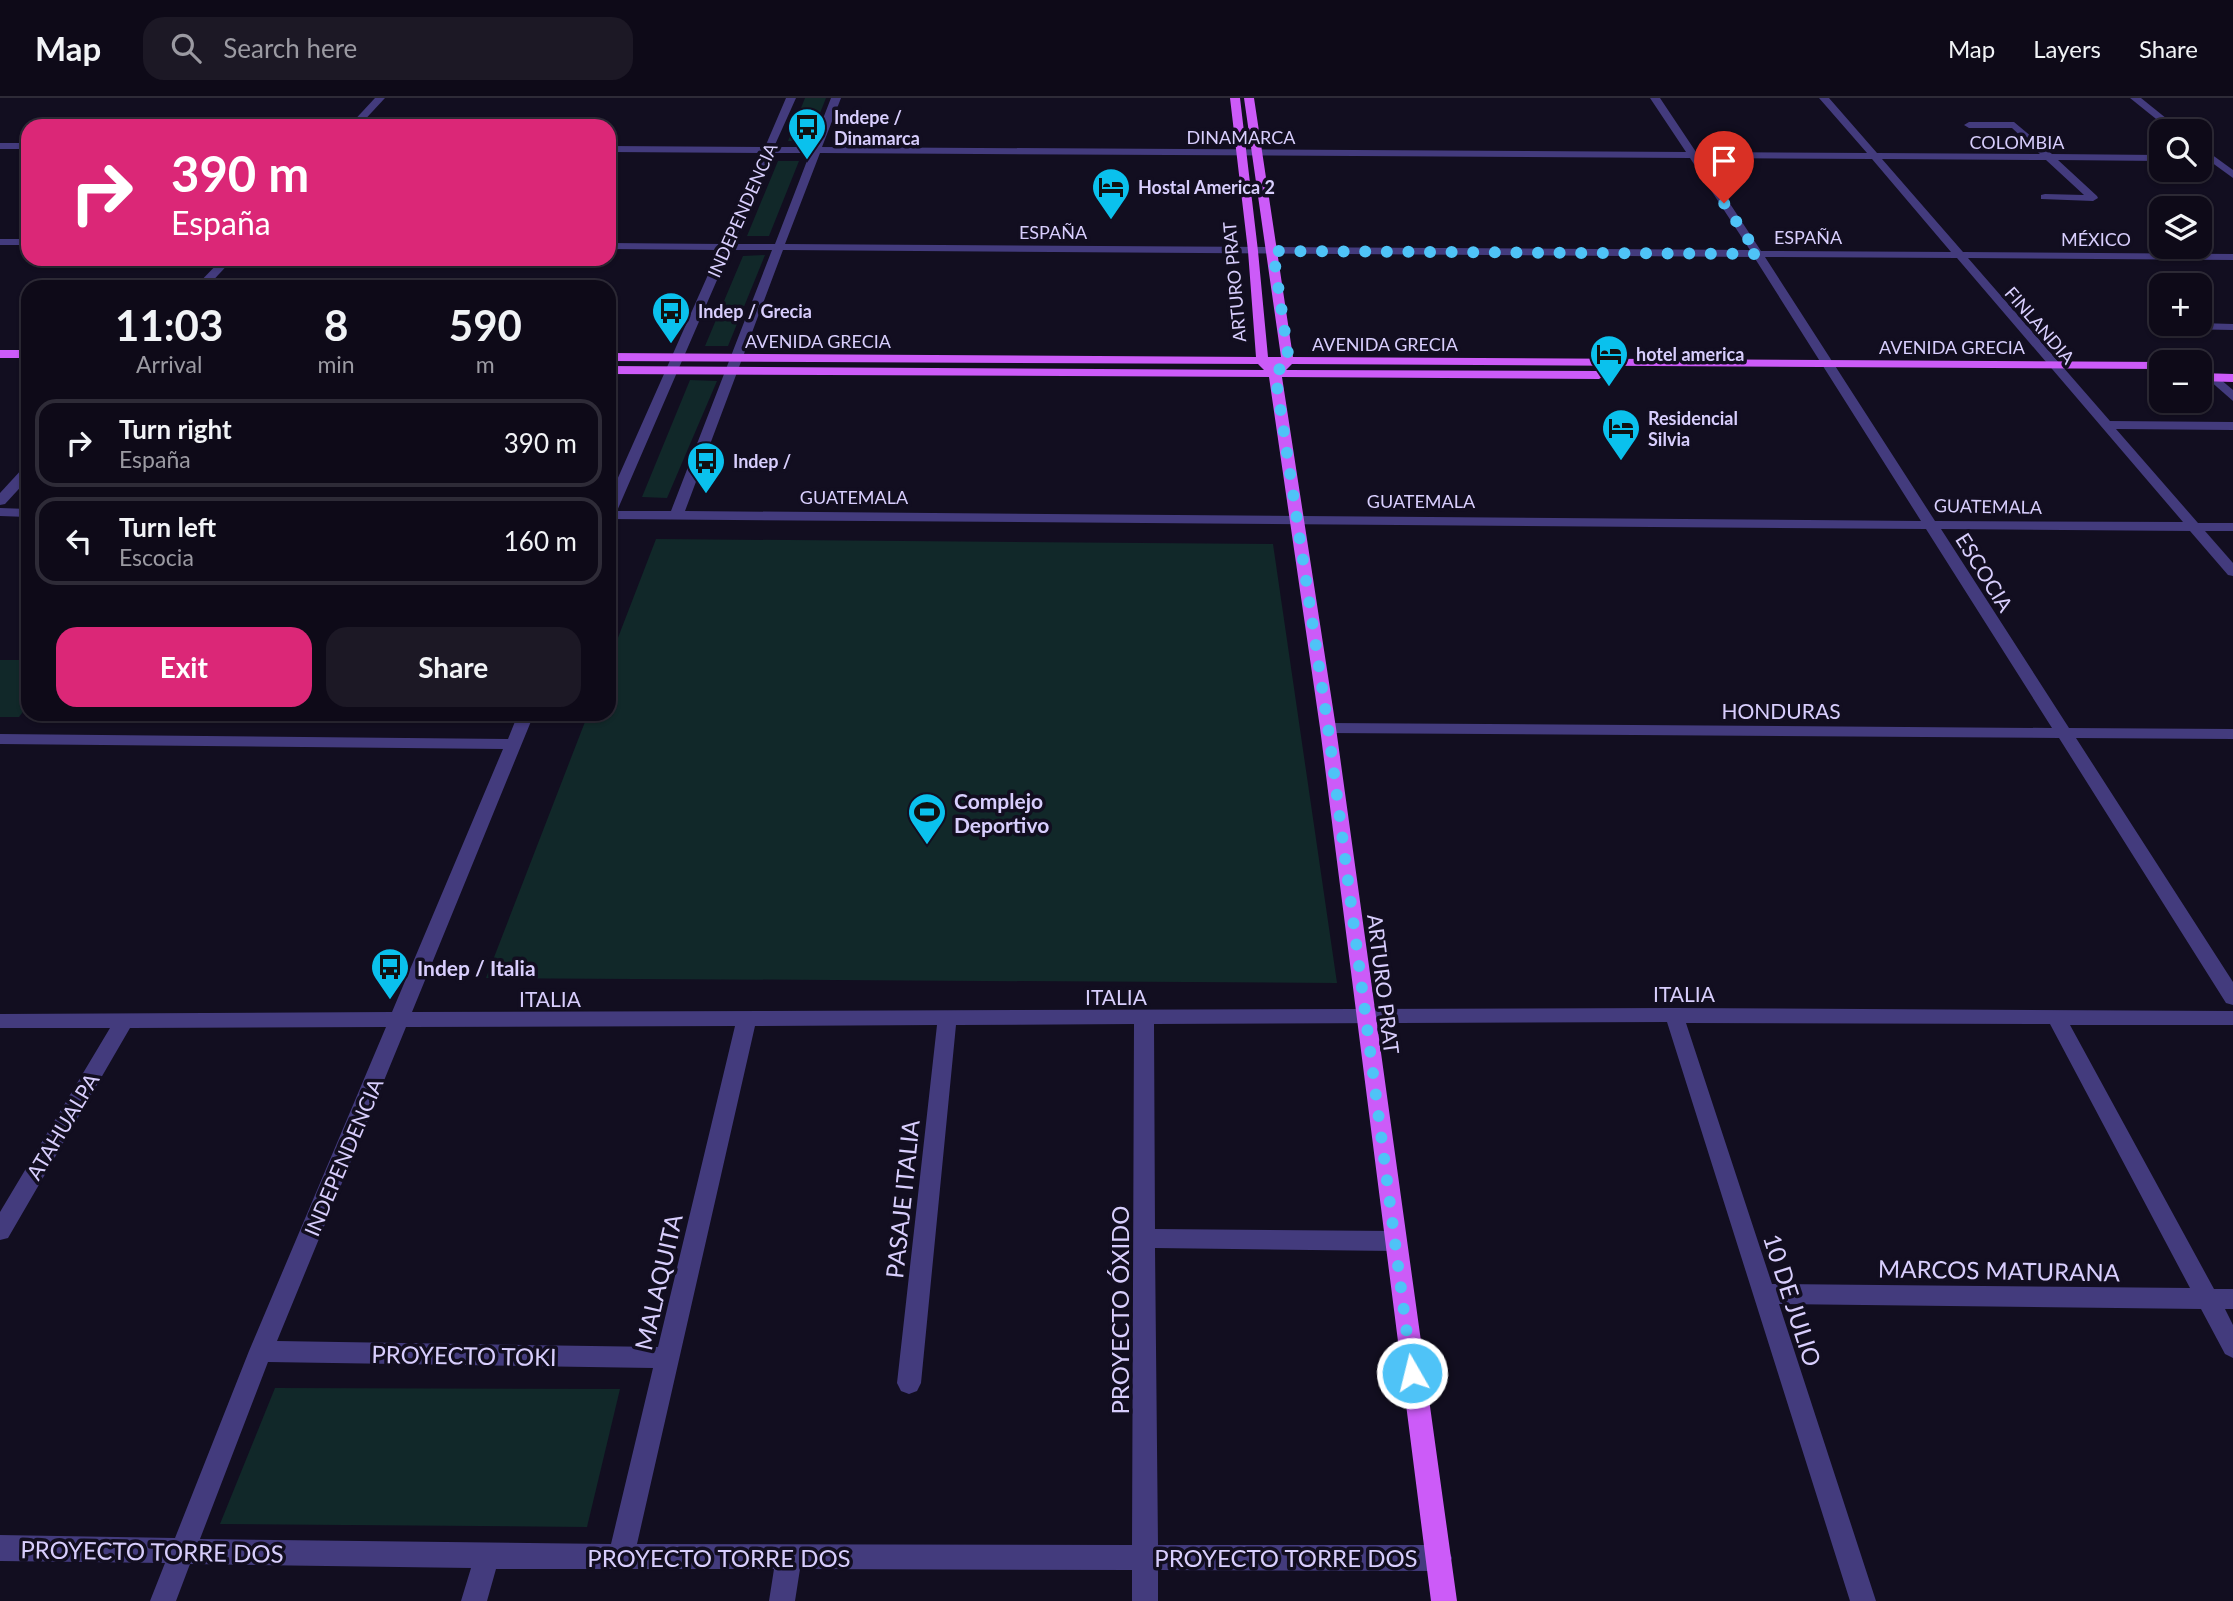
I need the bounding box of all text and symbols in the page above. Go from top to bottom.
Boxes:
search box [143,17,633,80]
text: Map [35,28,101,68]
icon: search [167,29,205,67]
text: Search here [223,32,357,64]
text: Map [1948,34,1995,63]
text: Layers [2033,34,2101,63]
text: Share [2139,34,2198,63]
bus stop icon: Indepe / Dinamarca [786,106,828,161]
place label: Indepe / Dinamarca [834,106,920,149]
map controls [2149,119,2212,413]
button: search [2149,119,2212,182]
street label: DINAMARCA [1187,126,1296,148]
pin [1694,131,1754,203]
street label: COLOMBIA [1970,131,2065,153]
street label: INDEPENDENCIA [702,139,782,281]
icon: arrive [1705,142,1743,180]
text: 390 m [171,144,309,202]
icon: right [56,147,147,238]
hotel icon: Hostal America 2 [1090,166,1132,221]
place label: Hostal America 2 [1138,176,1275,198]
button: layers [2149,196,2212,259]
text: España [171,203,271,242]
street label: ESPAÑA [1019,221,1088,243]
street label: ARTURO PRAT [1218,221,1250,343]
street label: ESPAÑA [1774,226,1843,248]
street label: MÉXICO [2061,228,2131,250]
button: + [2149,273,2212,336]
street label: FINLANDIA [2001,282,2080,369]
bus stop icon: Indep / Grecia [650,290,692,345]
text: 11:03 [115,300,223,350]
text: 8 [324,300,348,350]
text: 590 [449,300,522,350]
place label: Indep / Grecia [698,300,812,322]
street label: AVENIDA GRECIA [745,330,892,352]
street label: AVENIDA GRECIA [1312,333,1459,355]
hotel icon: hotel america [1588,333,1630,388]
street label: AVENIDA GRECIA [1879,336,2026,358]
place label: hotel america [1636,343,1744,365]
text: Arrival [136,350,202,378]
text: min [317,350,355,378]
text: m [476,350,495,378]
button: − [2149,350,2212,413]
hotel icon: Residencial Silvia [1600,407,1642,462]
place label: Residencial Silvia [1648,407,1738,450]
text: Turn right [119,413,232,445]
icon: right [60,424,98,462]
text: 390 m [504,427,577,459]
bus stop icon: Indep / [685,440,727,495]
text: España [119,445,191,473]
place label: Indep / [733,450,791,472]
street label: GUATEMALA [800,486,909,508]
street label: GUATEMALA [1367,490,1476,512]
street label: GUATEMALA [1934,494,2043,518]
text: Turn left [119,511,216,543]
icon: left [60,522,98,560]
text: 160 m [504,525,577,557]
street label: ESCOCIA [1951,528,2019,617]
text: Escocia [119,543,194,571]
button: Exit [56,627,312,707]
button: Share [326,627,581,707]
street label: HONDURAS [1721,698,1841,723]
place label: Complejo Deportivo [954,788,1049,837]
sports icon: Complejo Deportivo [906,791,948,846]
street label: ARTURO PRAT [1363,913,1405,1056]
bus stop icon: Indep / Italia [369,946,411,1001]
place label: Indep / Italia [417,955,536,980]
street label: ITALIA [1653,981,1716,1006]
street label: ITALIA [1085,984,1148,1009]
street label: ITALIA [519,986,582,1011]
street label: ATAHUALPA [20,1068,104,1184]
street label: INDEPENDENCIA [298,1074,388,1240]
street label: PASAJE ITALIA [879,1118,925,1280]
street label: PROYECTO ÓXIDO [1105,1205,1134,1415]
street label: MALAQUITA [628,1210,688,1353]
street label: 10 DE JULIO [1758,1230,1828,1370]
street label: MARCOS MATURANA [1878,1253,2121,1287]
position arrow [1375,1336,1449,1410]
street label: PROYECTO TOKI [371,1339,557,1371]
street label: PROYECTO TORRE DOS [20,1534,284,1568]
street label: PROYECTO TORRE DOS [587,1543,851,1572]
street label: PROYECTO TORRE DOS [1154,1543,1418,1572]

